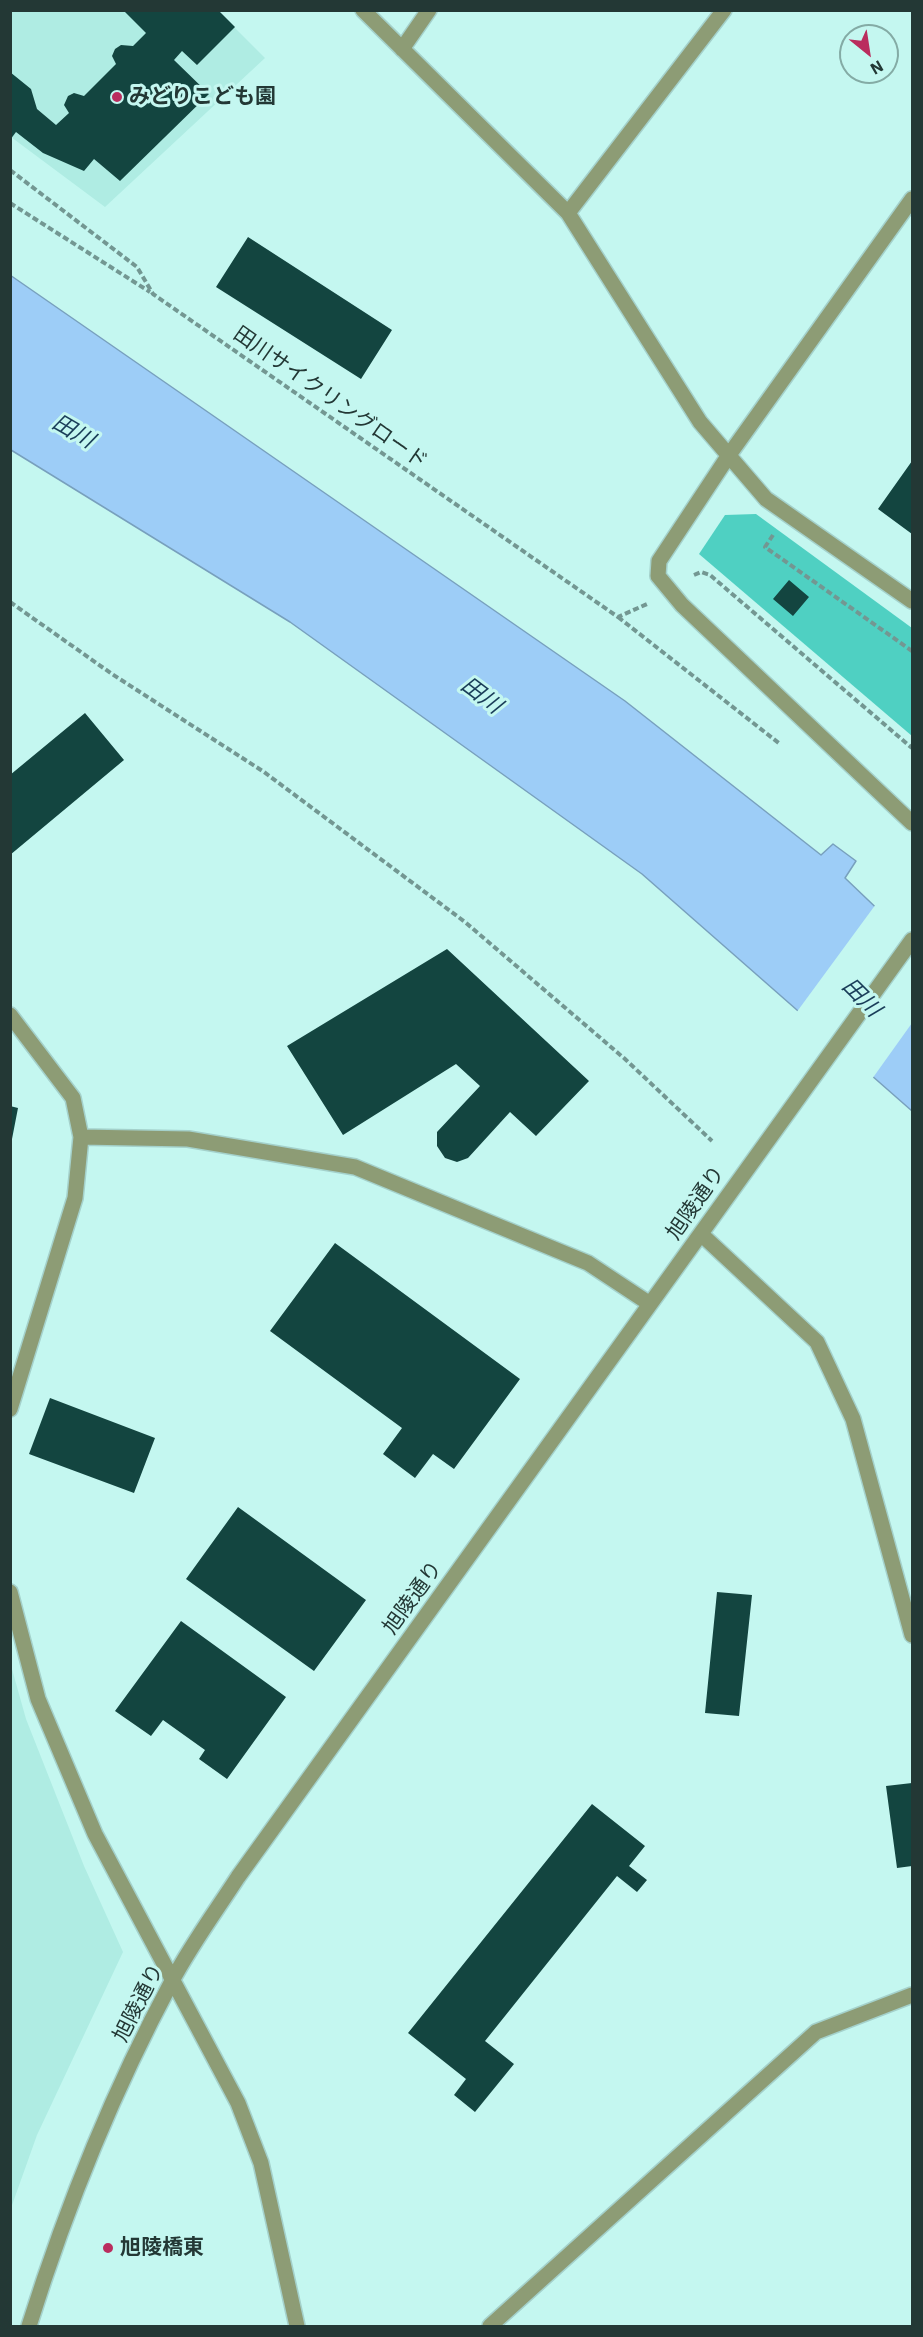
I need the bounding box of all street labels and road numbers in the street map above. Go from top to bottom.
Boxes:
street label: 田川サイクリングロード [228,321,432,475]
street label: 旭陵通り [662,1161,730,1245]
street label: 旭陵通り [378,1557,448,1639]
street label: 旭陵通り [109,1960,169,2046]

